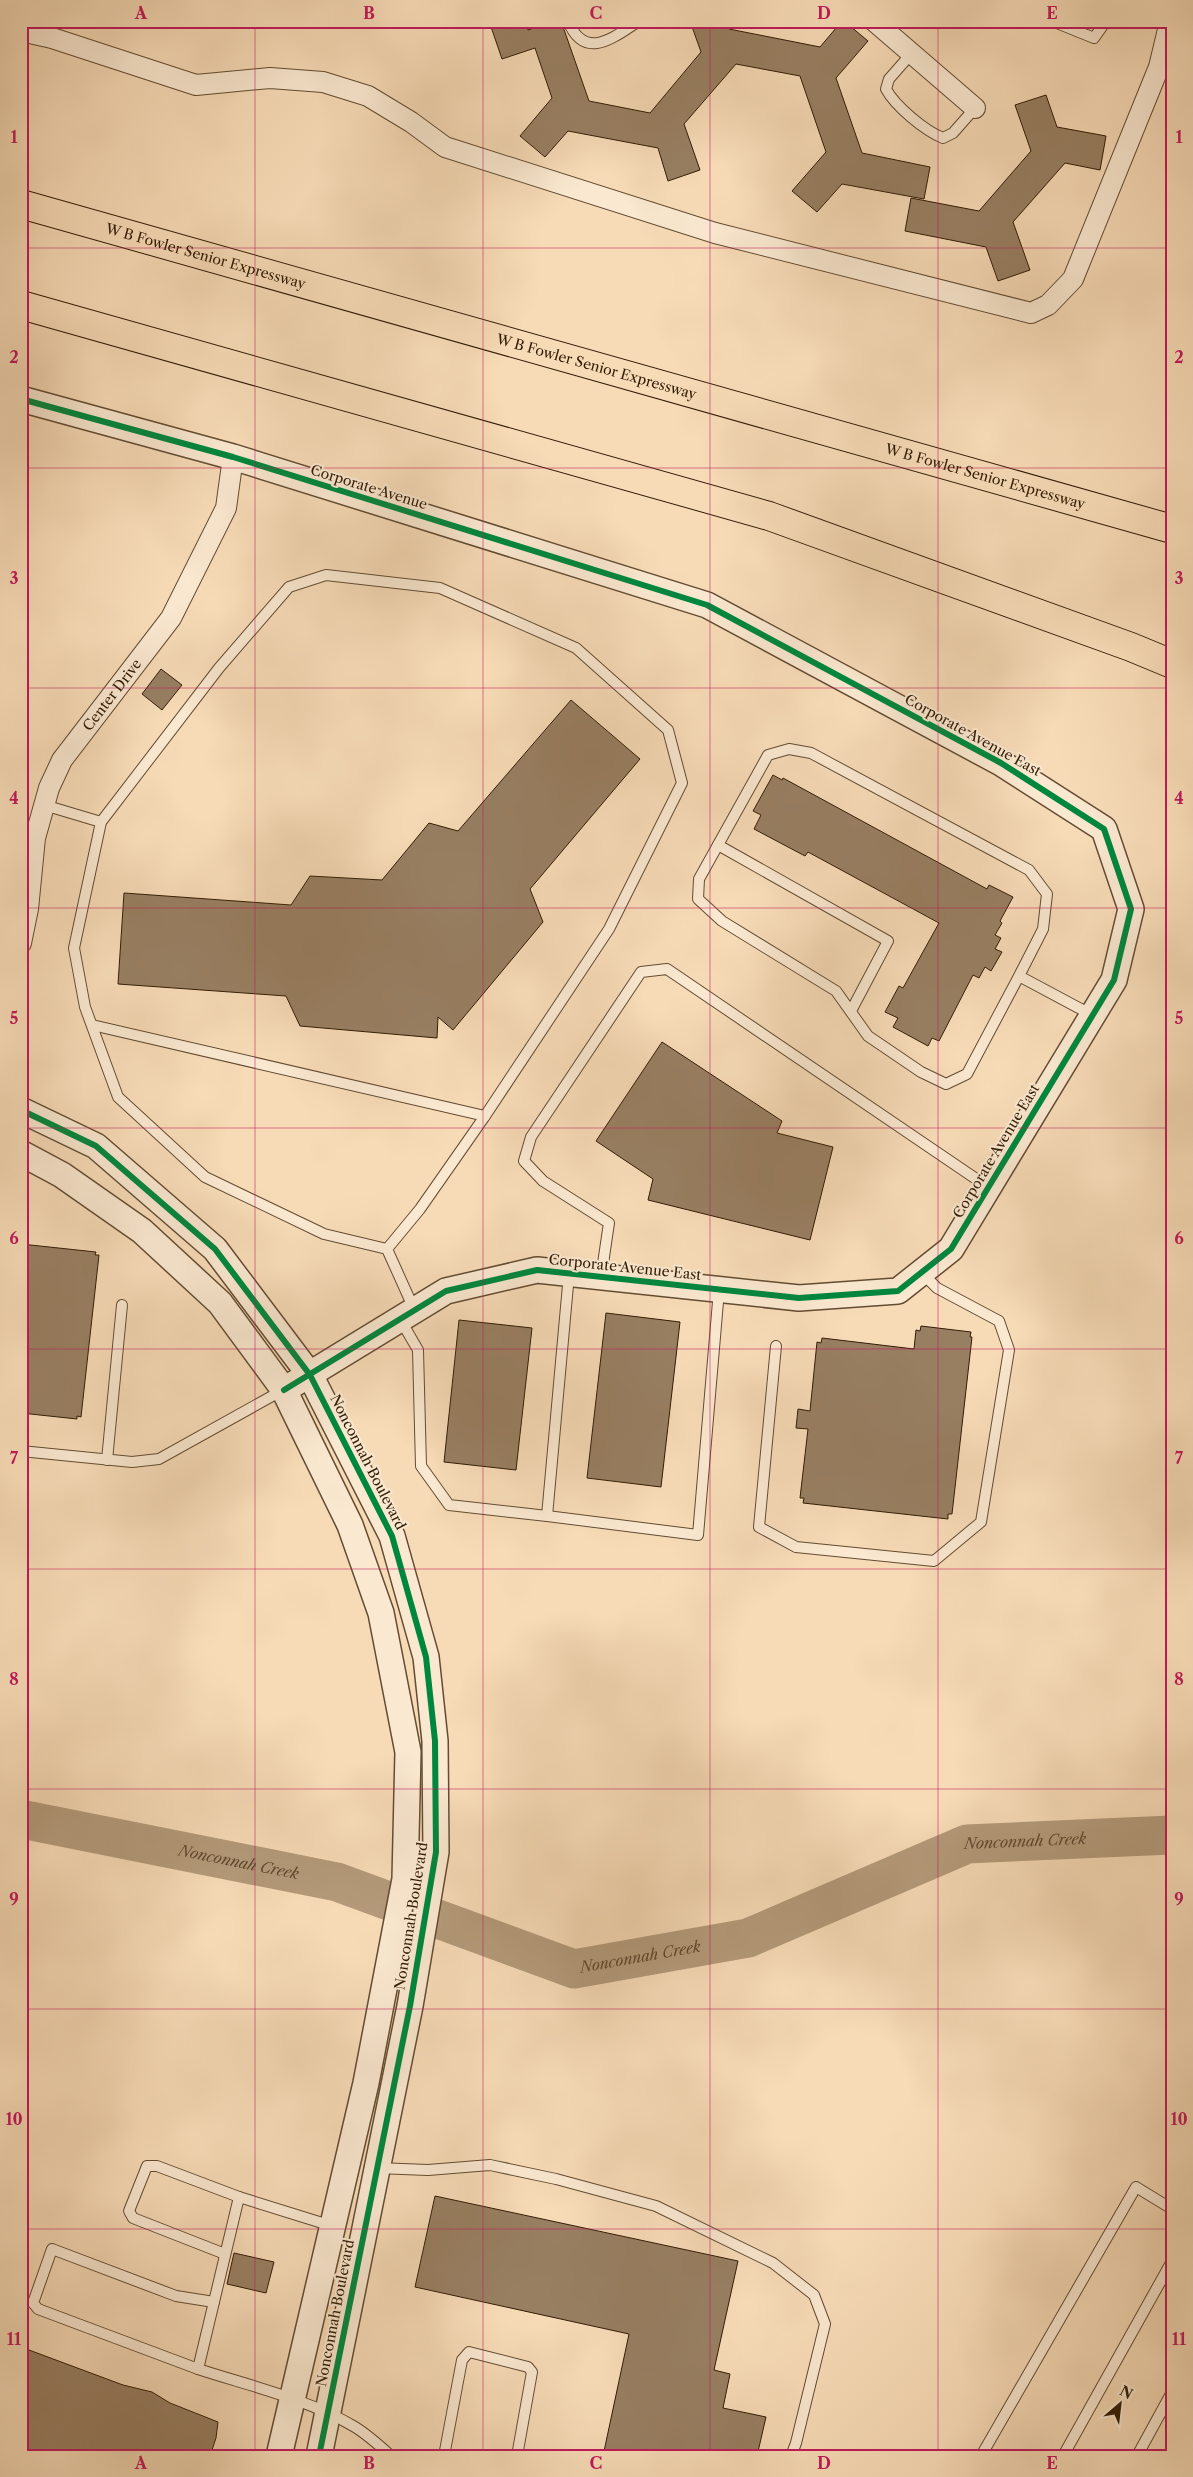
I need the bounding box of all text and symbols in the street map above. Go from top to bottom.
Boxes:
text: A [134,3,148,23]
text: B [363,3,375,23]
text: C [590,3,602,23]
text: D [817,3,831,23]
text: E [1046,3,1058,23]
text: 1 [10,127,18,147]
text: 1 [1175,127,1183,147]
street label: W B Fowler Senior Expressway [103,219,308,293]
street label: W B Fowler Senior Expressway [493,329,699,403]
text: 2 [9,347,19,367]
text: 2 [1174,347,1184,367]
street label: W B Fowler Senior Expressway [882,439,1088,513]
street label: Corporate Avenue [308,461,430,513]
text: 3 [9,568,19,588]
text: 3 [1174,568,1184,588]
street label: Center Drive [79,655,145,734]
street label: Corporate Avenue East [902,690,1044,780]
text: 4 [9,788,19,808]
text: 4 [1174,788,1184,808]
text: 5 [10,1008,19,1028]
text: 5 [1175,1008,1184,1028]
street label: Corporate Avenue East [949,1081,1043,1221]
text: 6 [9,1228,19,1248]
text: 6 [1174,1228,1184,1248]
street label: Corporate Avenue East [548,1250,702,1284]
street label: Nonconnah Boulevard [326,1391,410,1533]
text: 7 [10,1448,19,1468]
text: 7 [1175,1448,1184,1468]
text: 8 [9,1669,19,1689]
text: 8 [1174,1669,1184,1689]
water label: Nonconnah Creek [963,1829,1087,1853]
water label: Nonconnah Creek [176,1840,301,1883]
street label: Nonconnah Boulevard [390,1840,432,1991]
text: 9 [9,1889,19,1909]
text: 9 [1174,1889,1184,1909]
water label: Nonconnah Creek [577,1937,702,1977]
text: 10 [5,2109,23,2129]
text: 10 [1170,2109,1188,2129]
street label: Nonconnah Boulevard [312,2237,358,2388]
text: 11 [7,2329,22,2349]
text: 11 [1172,2329,1187,2349]
north arrow [1096,2380,1146,2430]
text: N [1117,2382,1136,2403]
text: A [134,2453,148,2473]
text: B [363,2453,375,2473]
text: C [590,2453,602,2473]
text: D [817,2453,831,2473]
text: E [1046,2453,1058,2473]

